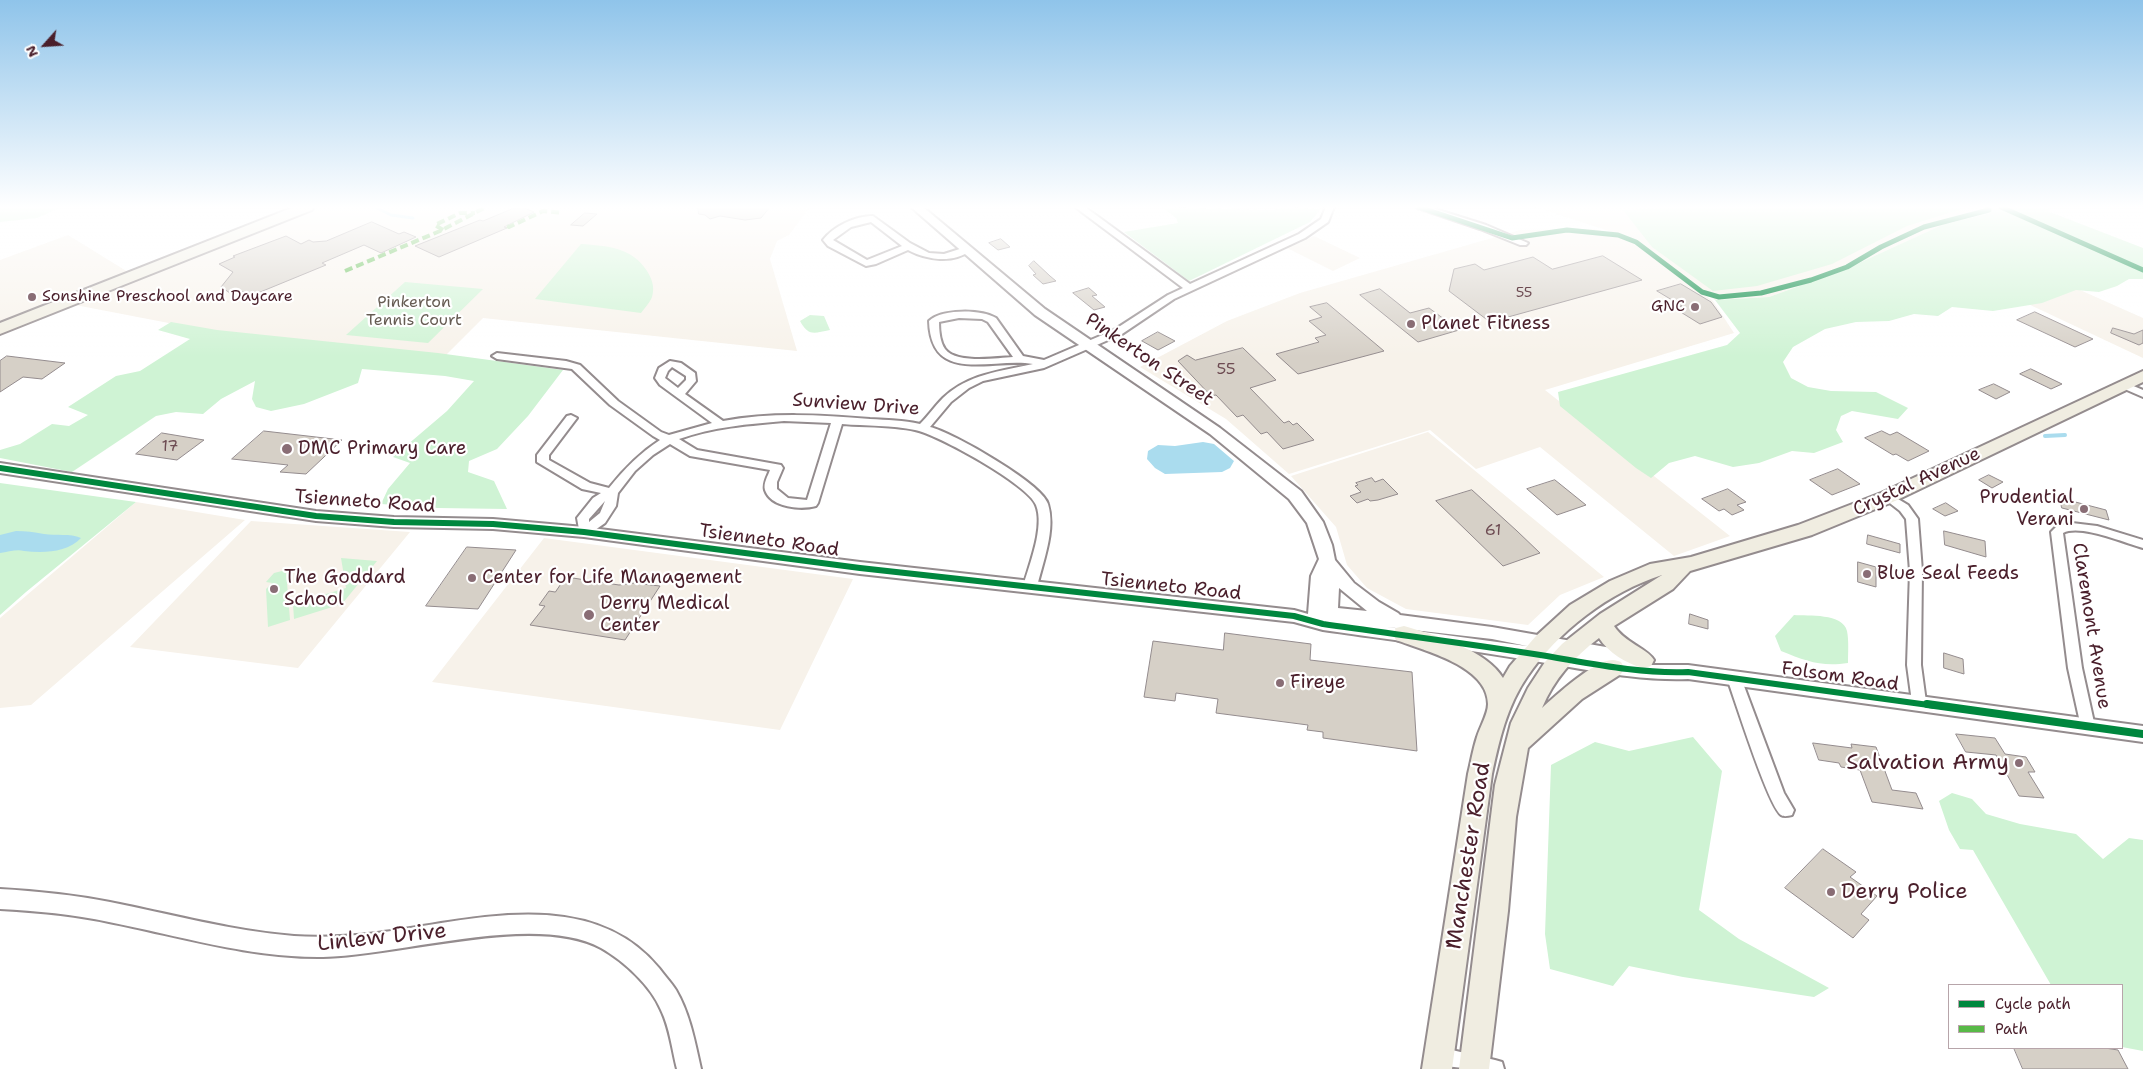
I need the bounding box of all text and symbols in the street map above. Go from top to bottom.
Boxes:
north arrow [20,20,70,70]
text: N [21,43,42,61]
house number: 55 [1516,285,1532,301]
place label: Sonshine Preschool and Daycare [42,287,293,307]
marker: Sonshine Preschool and Daycare [26,291,38,303]
park label: Pinkerton Tennis Court [366,293,462,331]
place label: GNC [1651,297,1685,317]
marker: GNC [1689,301,1701,313]
street label: Pinkerton Street [1081,309,1217,411]
place label: Planet Fitness [1421,313,1550,335]
marker: Planet Fitness [1405,318,1417,330]
house number: 55 [1216,360,1236,380]
street label: Sunview Drive [792,389,920,421]
house number: 17 [161,437,179,457]
place label: DMC Primary Care [298,438,467,460]
marker: DMC Primary Care [280,442,294,456]
street label: Crystal Avenue [1850,443,1984,521]
street label: Tsienneto Road [294,486,436,518]
place label: Prudential Verani [1980,487,2074,531]
marker: Prudential Verani [2078,503,2090,515]
street label: Tsienneto Road [698,520,840,562]
house number: 61 [1485,521,1501,541]
street label: Claremont Avenue [2067,541,2115,711]
place label: Blue Seal Feeds [1877,563,2019,585]
place label: The Goddard School [284,567,405,611]
place label: Center for Life Management [482,567,742,589]
street label: Tsienneto Road [1100,568,1242,606]
marker: Blue Seal Feeds [1861,568,1873,580]
marker: Center for Life Management [466,572,478,584]
marker: The Goddard School [268,583,280,595]
place label: Derry Medical Center [600,593,729,637]
marker: Derry Medical Center [582,608,596,622]
street label: Folsom Road [1780,657,1900,697]
place label: Fireye [1290,672,1345,694]
marker: Fireye [1274,677,1286,689]
place label: Salvation Army [1846,750,2009,776]
marker: Salvation Army [2013,757,2025,769]
street label: Manchester Road [1441,761,1497,951]
place label: Derry Police [1841,879,1968,905]
marker: Derry Police [1825,886,1837,898]
street label: Linlew Drive [316,918,448,958]
legend [1948,984,2123,1049]
text: Cycle path [1995,994,2071,1014]
text: Path [1995,1019,2028,1039]

